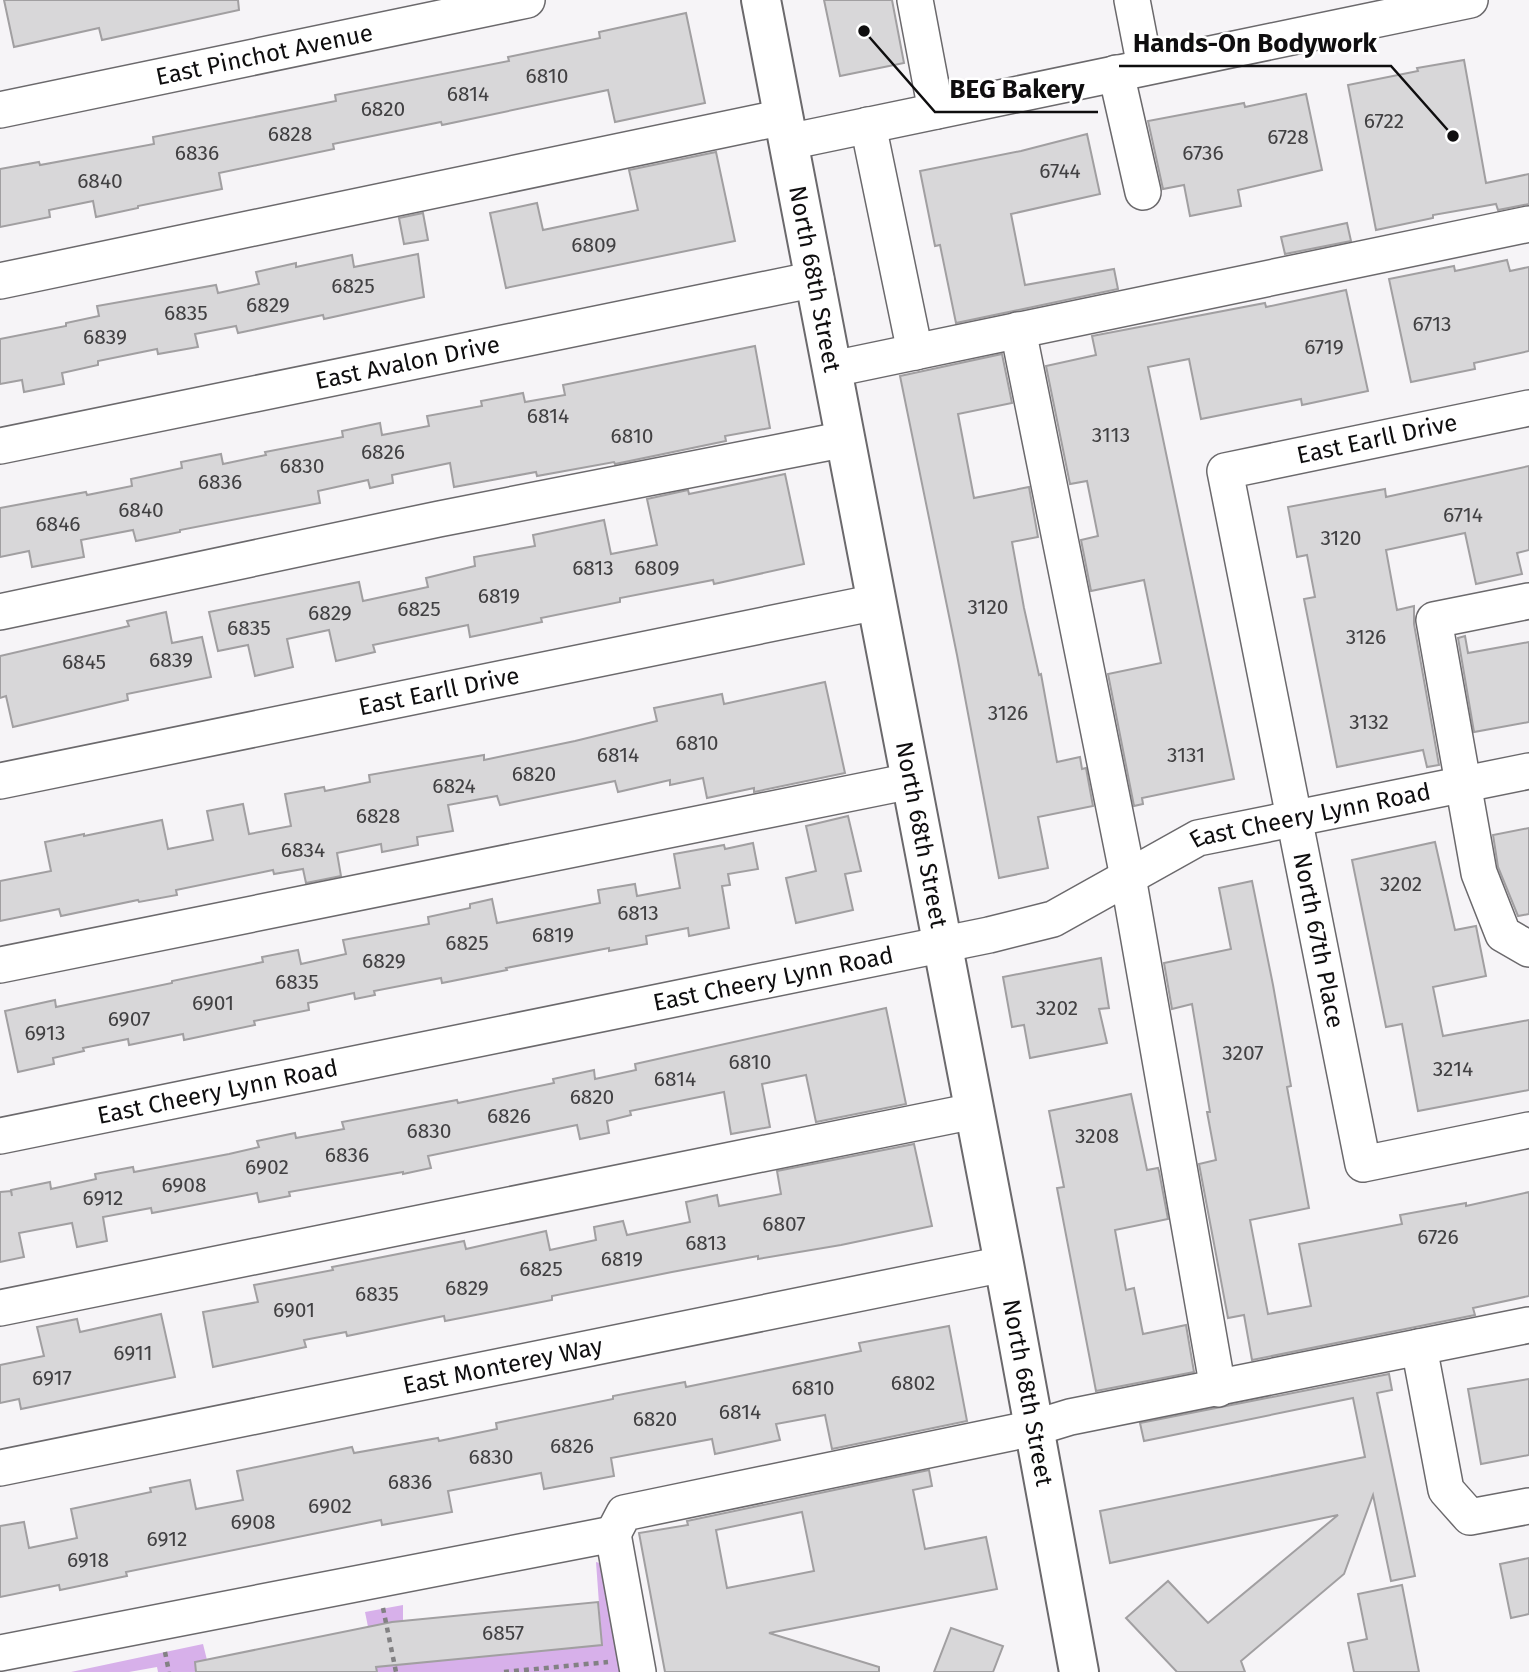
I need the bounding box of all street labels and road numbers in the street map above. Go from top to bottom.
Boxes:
street label: East Pinchot Avenue [153,19,375,91]
street label: North 68th Street [783,183,846,375]
street label: East Avalon Drive [313,330,502,395]
street label: East Earll Drive [1294,408,1460,470]
street label: East Earll Drive [356,661,522,721]
street label: North 68th Street [890,739,953,931]
street label: East Cheery Lynn Road [1185,777,1433,854]
street label: North 67th Place [1287,850,1350,1031]
street label: East Cheery Lynn Road [651,941,896,1017]
street label: East Cheery Lynn Road [95,1054,340,1130]
street label: North 68th Street [997,1297,1059,1489]
street label: East Monterey Way [400,1332,605,1400]

